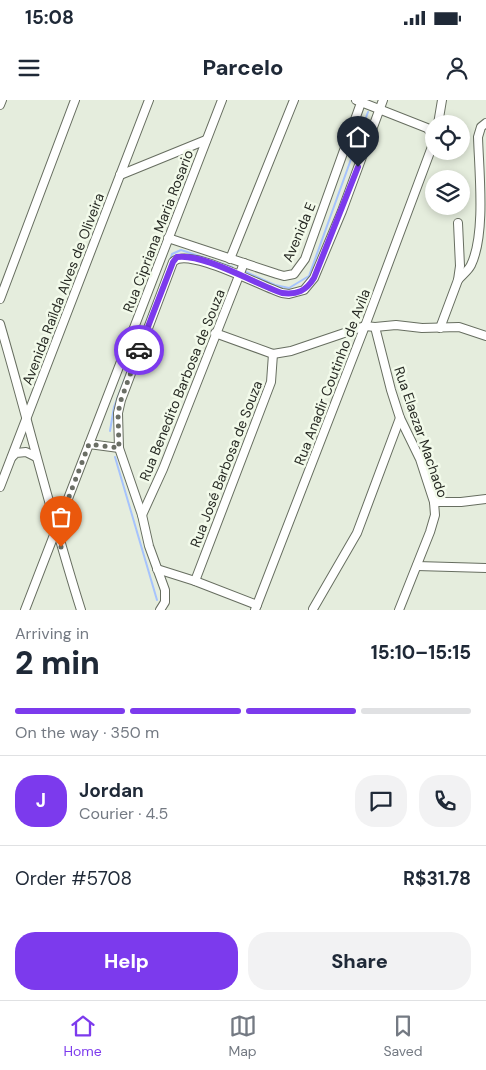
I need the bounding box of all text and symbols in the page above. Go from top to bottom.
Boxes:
text: 15:08 [25,5,74,30]
text: Parcelo [203,53,283,82]
icon: menu [15,54,43,82]
icon: person [443,54,471,82]
map controls [425,115,470,215]
button: locate [425,115,470,160]
pin [337,116,379,167]
icon: home [344,123,372,151]
street label: Rua Cipriana Maria Rosario [119,147,197,315]
button: layers [425,170,470,215]
street label: Avenida Raílda Alves de Oliveira [18,190,108,388]
street label: Avenida E [278,199,320,265]
street label: Rua Anadir Coutinho de Avila [290,286,374,468]
street label: Rua Benedito Barbosa de Souza [135,287,229,483]
courier [114,325,164,375]
icon: car [125,336,153,364]
street label: Rua Elaezar Machado [390,364,452,500]
street label: Rua José Barbosa de Souza [186,378,266,550]
pin [40,496,82,547]
icon: bag [47,503,75,531]
text: Arriving in [15,623,89,644]
text: 15:10–15:15 [371,640,471,665]
text: 2 min [15,642,100,684]
text: On the way · 350 m [15,722,159,743]
button: chat [355,775,407,827]
button: phone [419,775,471,827]
text: Jordan [79,778,144,803]
text: J [36,788,46,813]
text: Courier · 4.5 [79,803,168,824]
text: Order #5708 [15,866,132,891]
text: R$31.78 [403,866,471,891]
button: Help [15,932,238,990]
button: Share [248,932,471,990]
tab: Home [63,1012,102,1060]
tab: Map [228,1012,257,1060]
tab: Saved [383,1012,423,1060]

